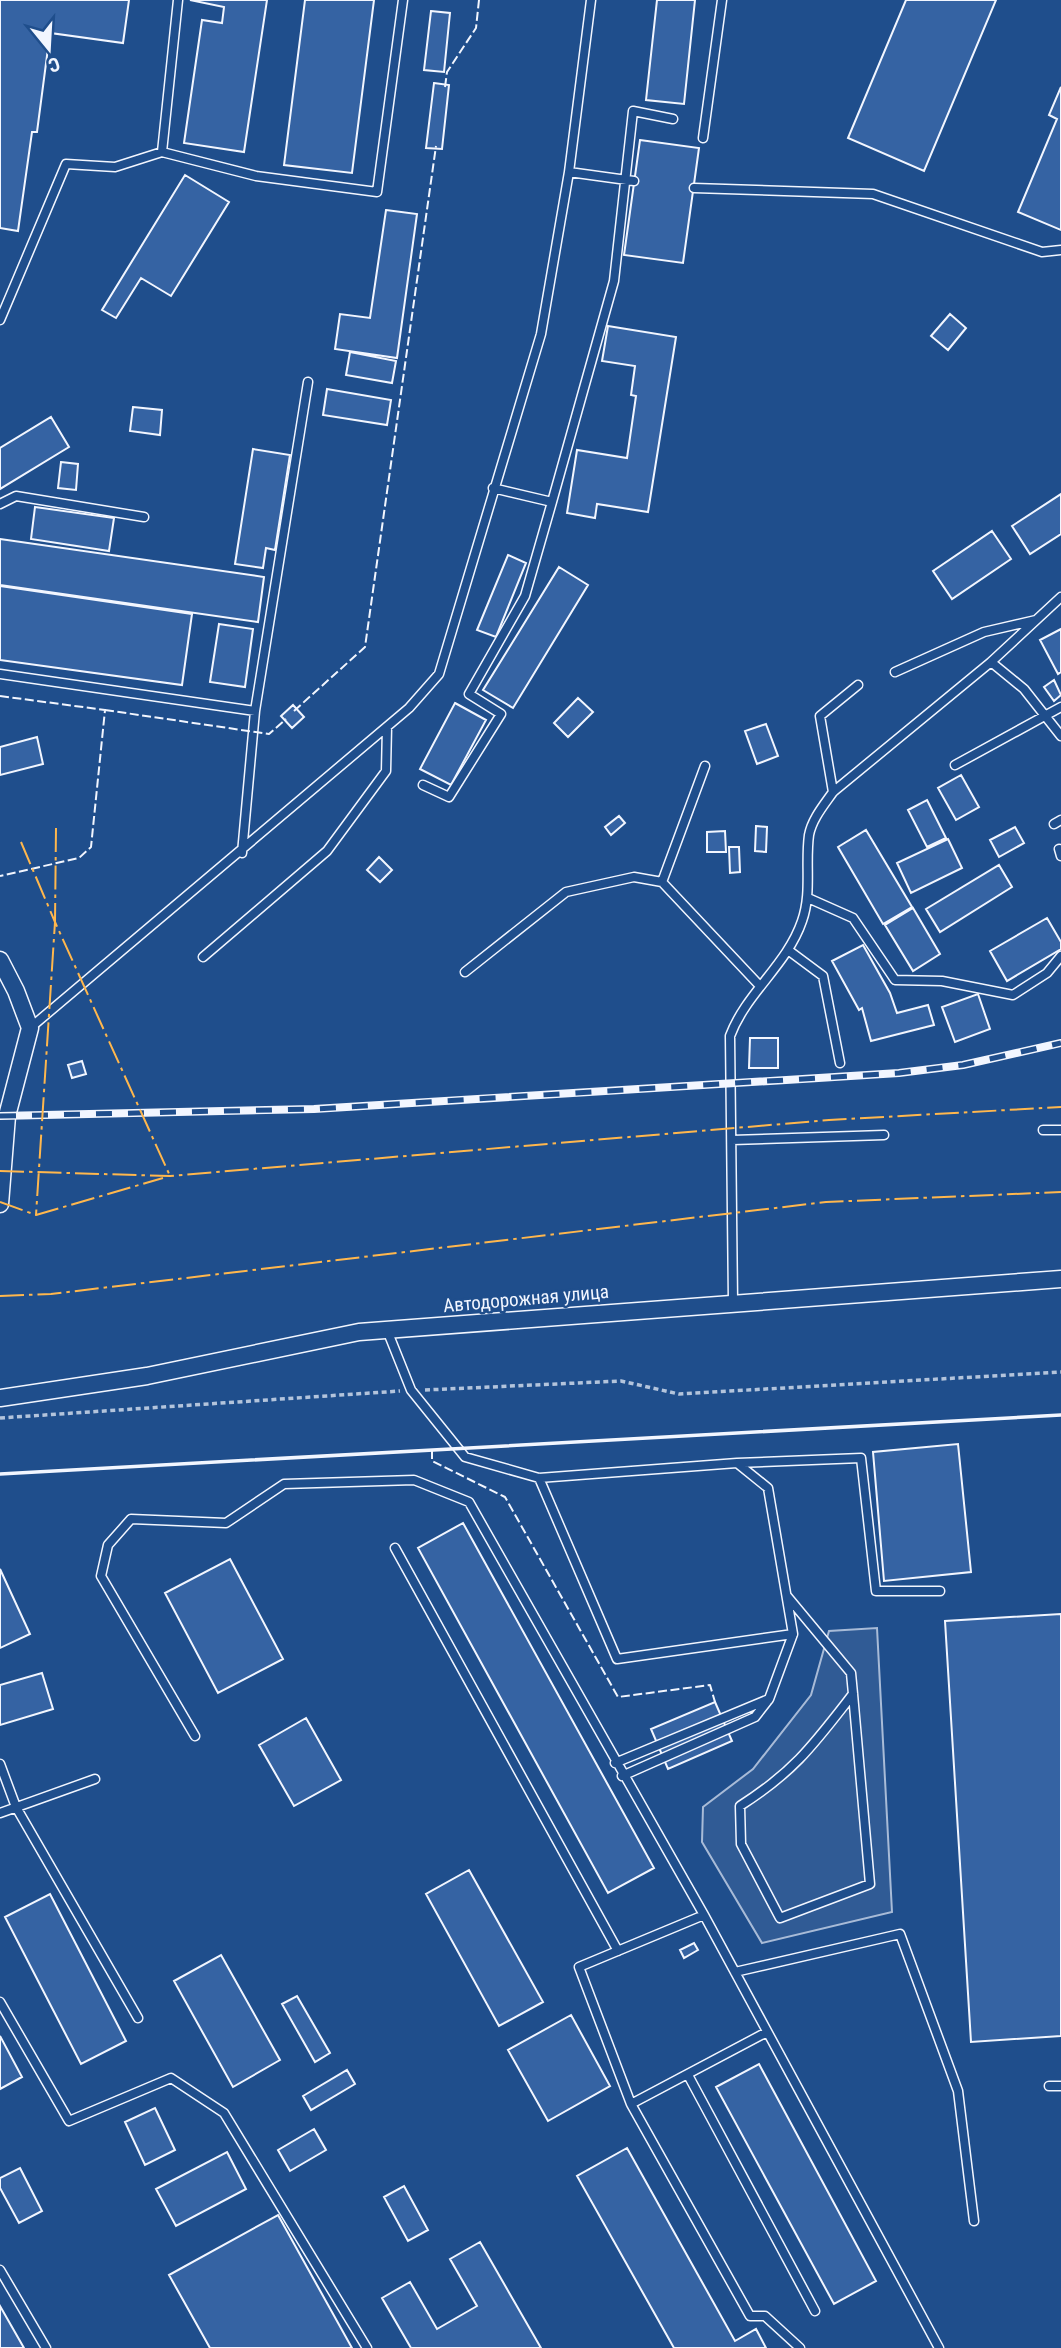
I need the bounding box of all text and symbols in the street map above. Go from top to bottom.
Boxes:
north arrow [14,14,84,84]
text: С [45,52,63,77]
street label: Автодорожная улица [442,1280,610,1317]

